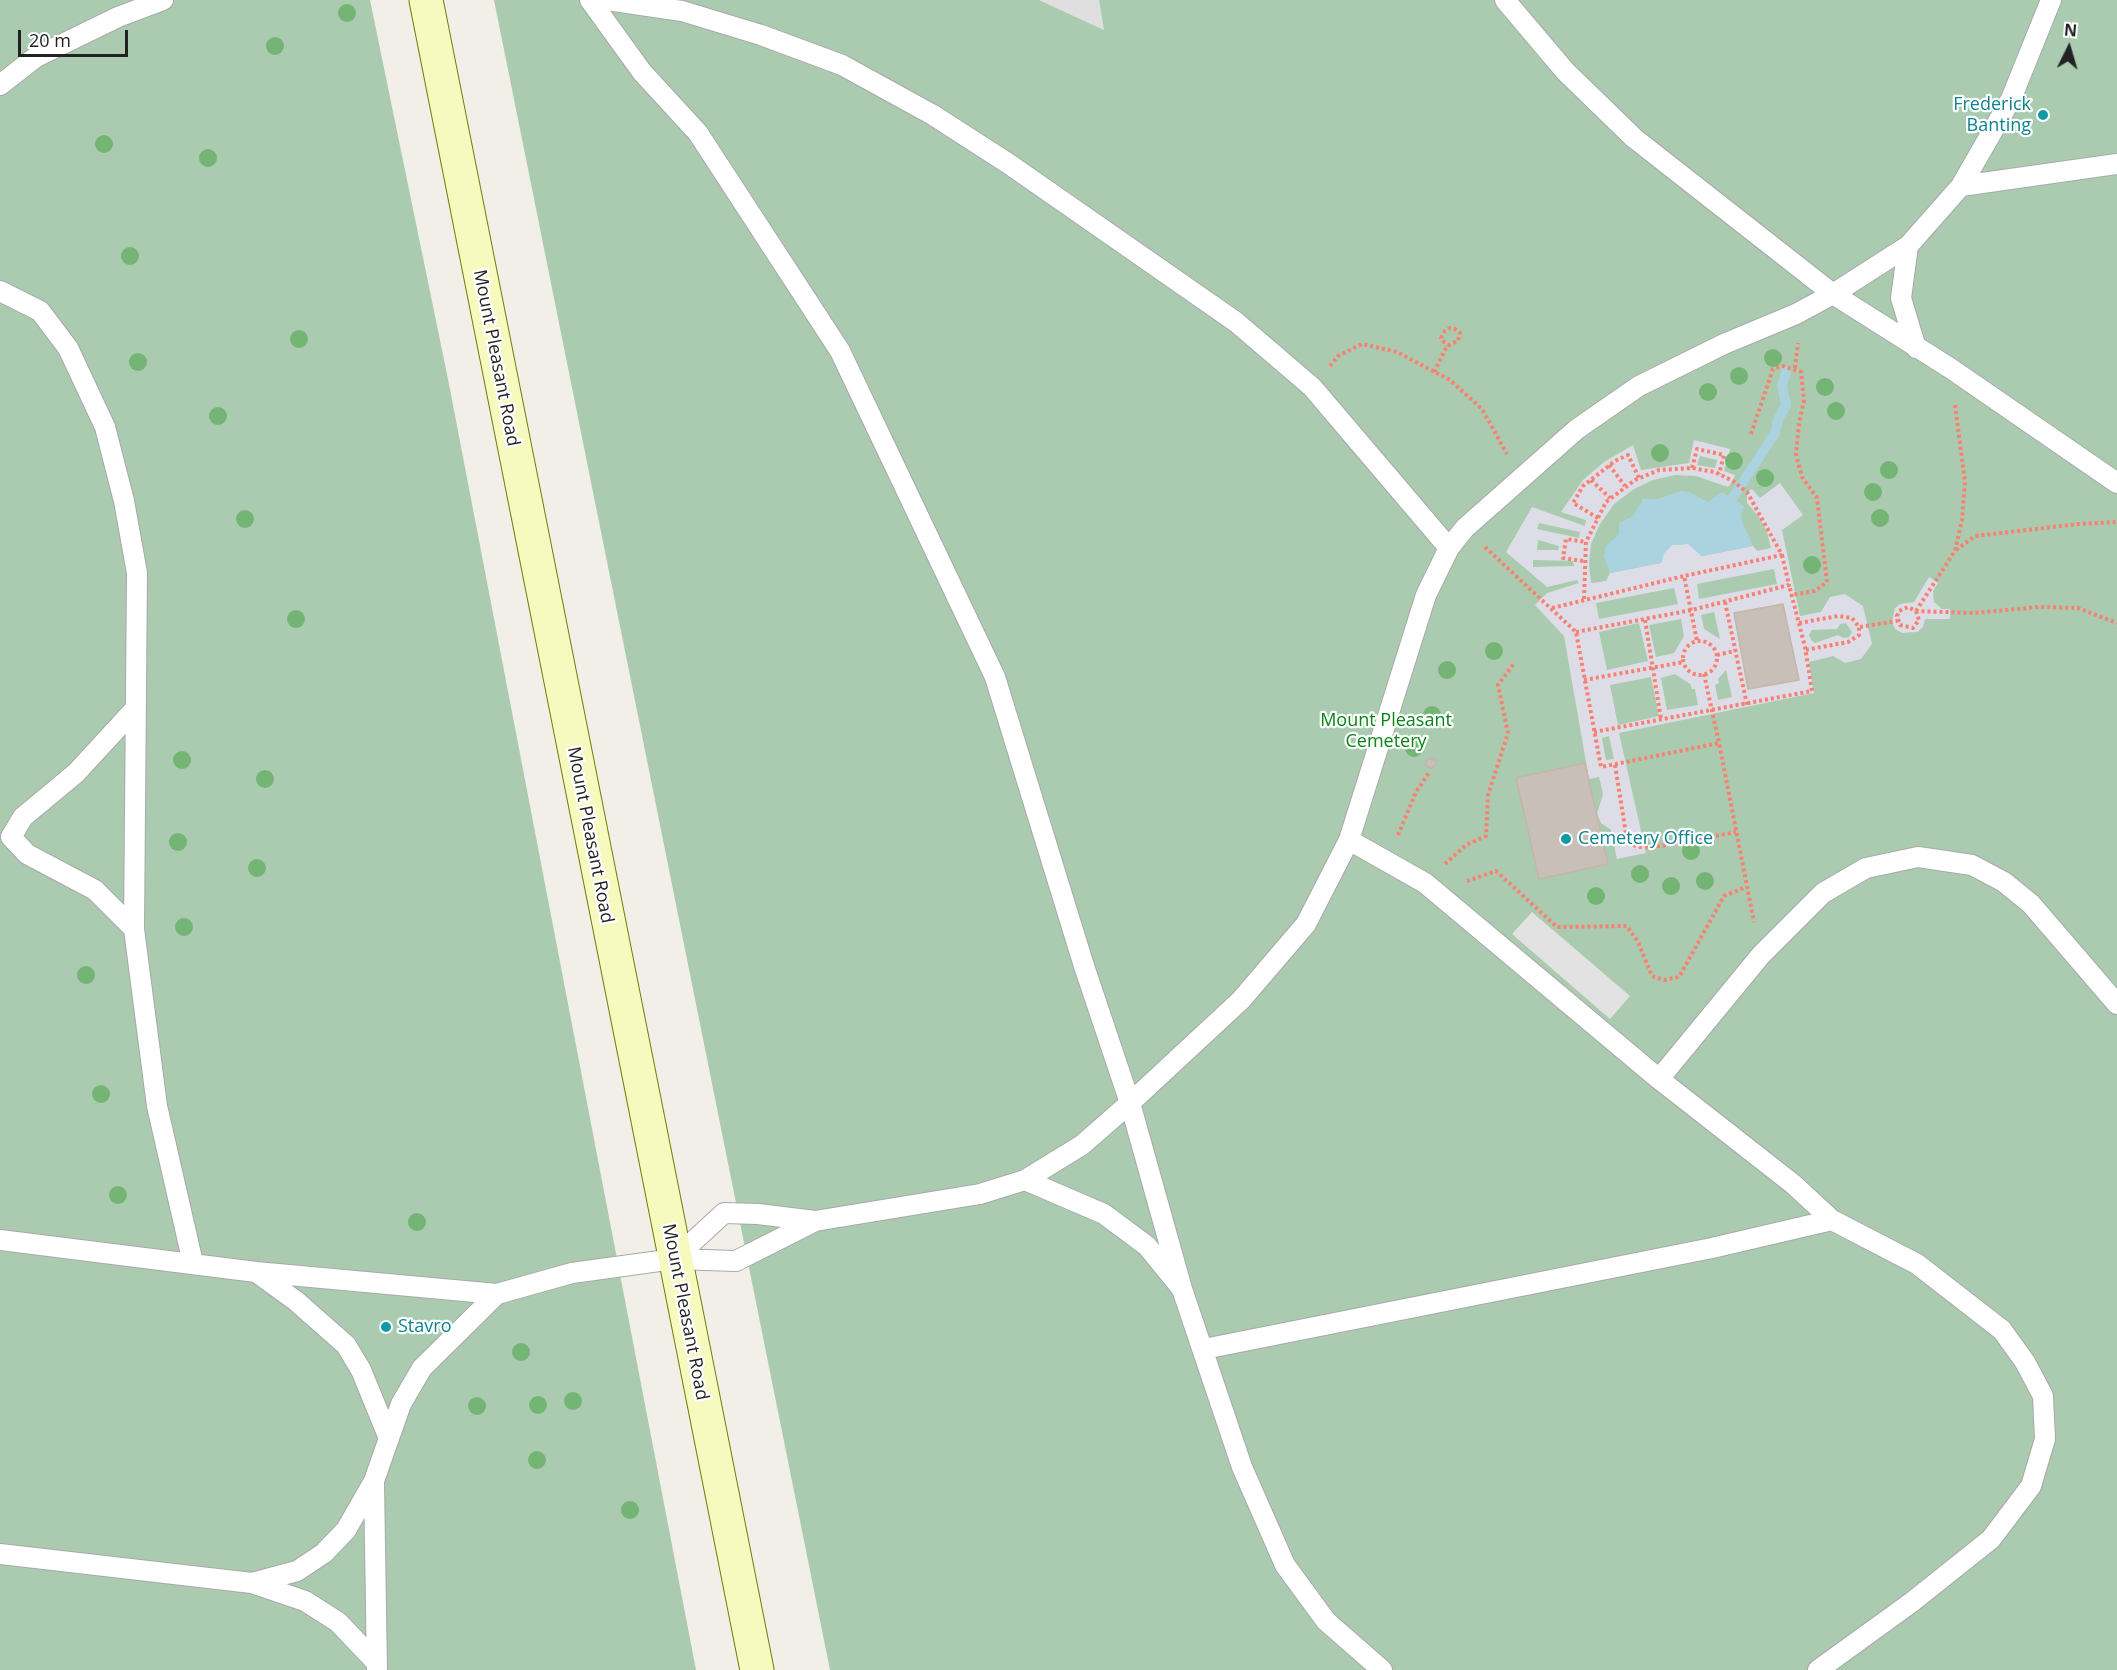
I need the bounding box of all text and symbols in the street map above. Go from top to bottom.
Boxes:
scale bar [21,18,130,56]
north arrow [2039,18,2099,78]
text: N [2063,19,2078,42]
text: 20 m [29,28,71,52]
place label: Frederick Banting [1953,94,2031,136]
marker: Frederick Banting [2036,108,2050,122]
street label: Mount Pleasant Road [468,268,524,448]
park label: Mount Pleasant Cemetery [1320,710,1452,752]
street label: Mount Pleasant Road [562,745,618,925]
place label: Cemetery Office [1578,828,1713,850]
marker: Cemetery Office [1559,832,1573,846]
street label: Mount Pleasant Road [657,1222,713,1402]
place label: Stavro [398,1316,451,1338]
marker: Stavro [379,1320,393,1334]

